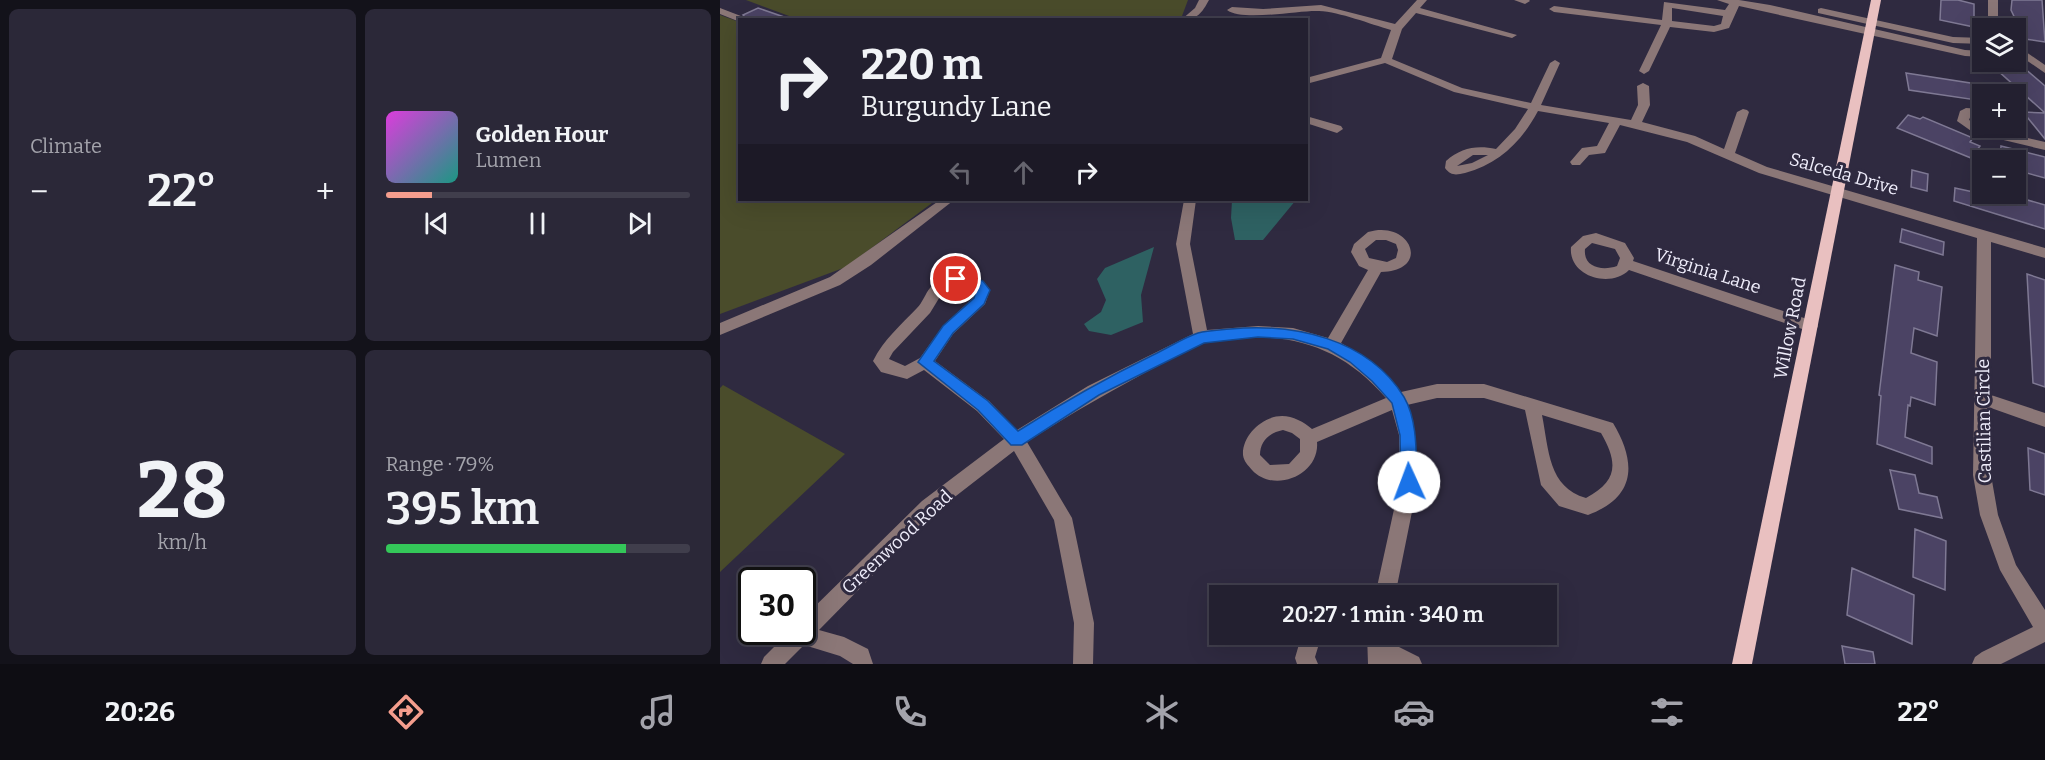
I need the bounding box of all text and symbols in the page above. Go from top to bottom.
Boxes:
map controls [1972,18,2026,204]
button: layers [1972,18,2026,72]
text: 220 m [861,40,983,90]
icon: right [762,42,840,120]
button: + [1972,84,2026,138]
text: Burgundy Lane [861,91,1052,123]
text: Golden Hour [476,121,608,148]
text: Climate [30,134,102,158]
text: Lumen [476,148,541,172]
street label: Salceda Drive [1787,148,1901,200]
button: − [1972,150,2026,204]
icon: left [944,156,977,189]
icon: ahead [1007,156,1040,189]
icon: right [1070,156,1103,189]
text: 22° [147,164,217,218]
text: − [30,172,48,212]
text: + [316,172,335,212]
icon: previous [420,207,453,240]
icon: pause [521,207,554,240]
icon: next [623,207,656,240]
street label: Virginia Lane [1652,243,1764,299]
pin [930,253,981,304]
icon: arrive [939,262,972,295]
street label: Willow Road [1769,275,1811,381]
street label: Castilian Circle [1972,358,1996,484]
text: 28 [137,444,228,538]
position arrow [1377,450,1441,514]
text: Range · 79% [386,452,494,476]
text: 395 km [386,482,539,536]
street label: Greenwood Road [837,485,957,599]
text: km/h [158,530,207,554]
speed limit sign: 30 [738,567,816,645]
text: 20:27 · 1 min · 340 m [1282,601,1484,628]
icon: directions [385,691,427,733]
icon: music [637,691,679,733]
icon: phone [889,691,931,733]
icon: climate [1141,691,1183,733]
icon: car [1393,691,1435,733]
icon: filters [1646,691,1688,733]
text: 20:26 [105,696,175,728]
text: 22° [1898,696,1940,728]

